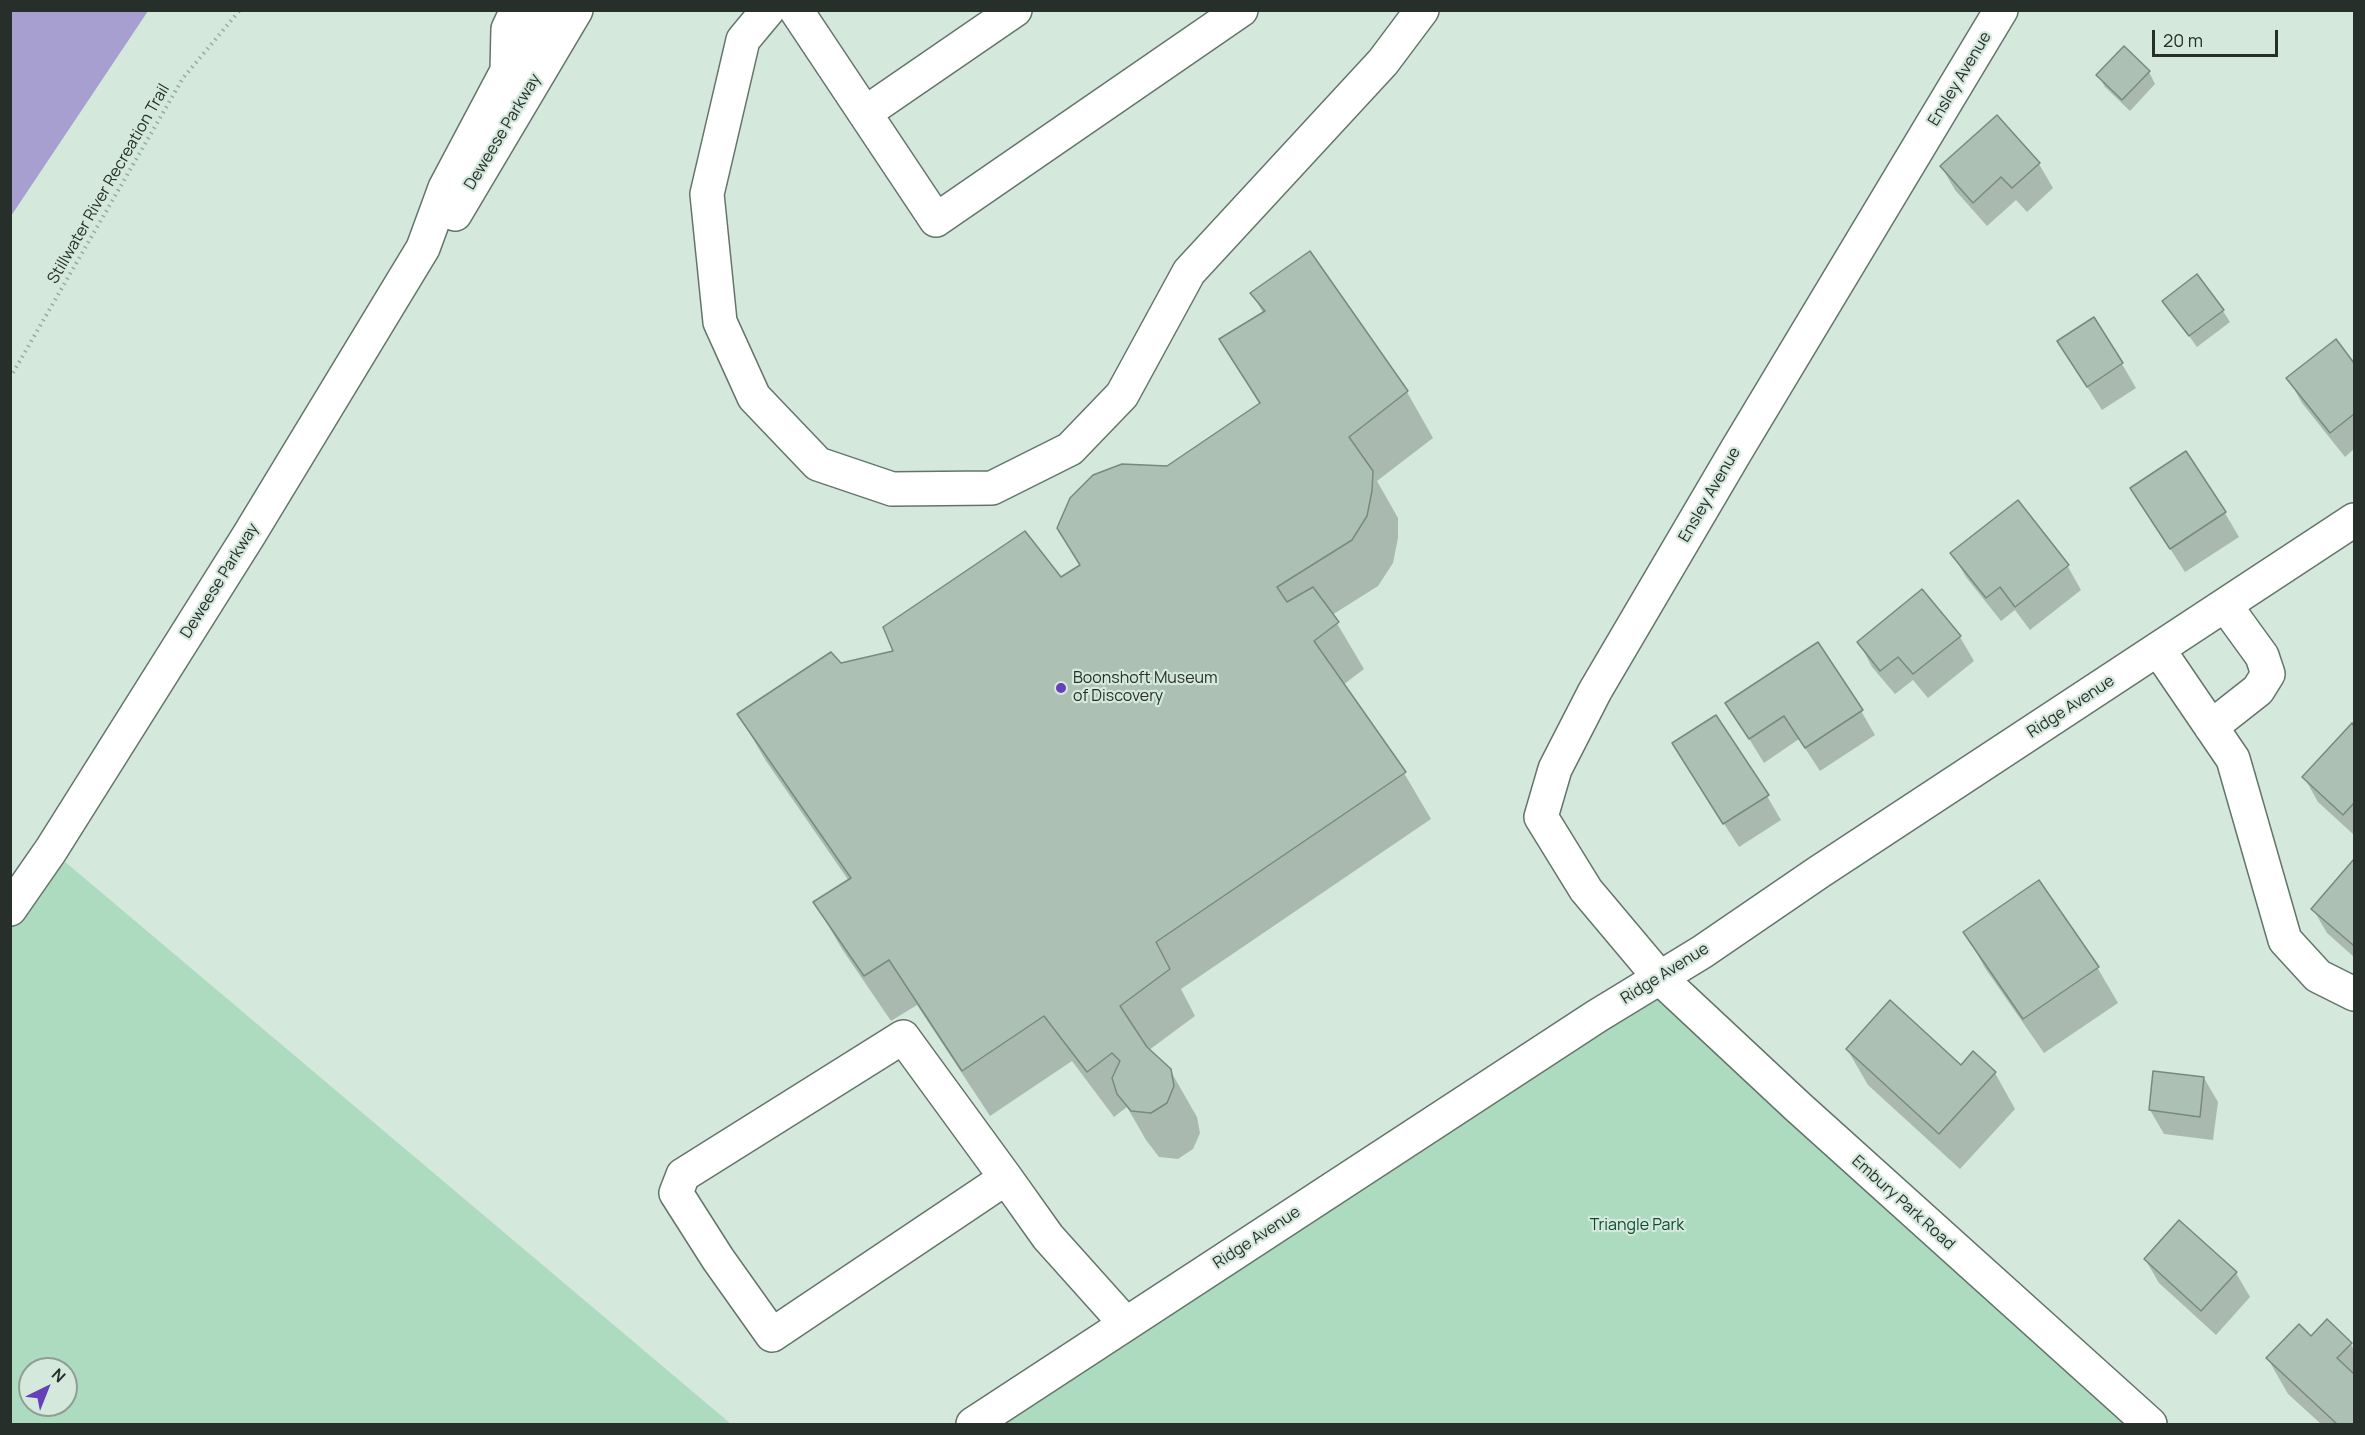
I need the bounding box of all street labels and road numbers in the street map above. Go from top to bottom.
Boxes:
street label: Ensley Avenue [1924,28,1996,130]
street label: Deweese Parkway [461,71,545,193]
street label: Stillwater River Recreation Trail [44,81,174,287]
street label: Ensley Avenue [1675,444,1745,546]
street label: Deweese Parkway [177,520,263,642]
street label: Ridge Avenue [2024,672,2118,742]
street label: Ridge Avenue [1617,939,1713,1009]
street label: Embury Park Road [1848,1152,1958,1254]
street label: Ridge Avenue [1210,1203,1304,1273]

